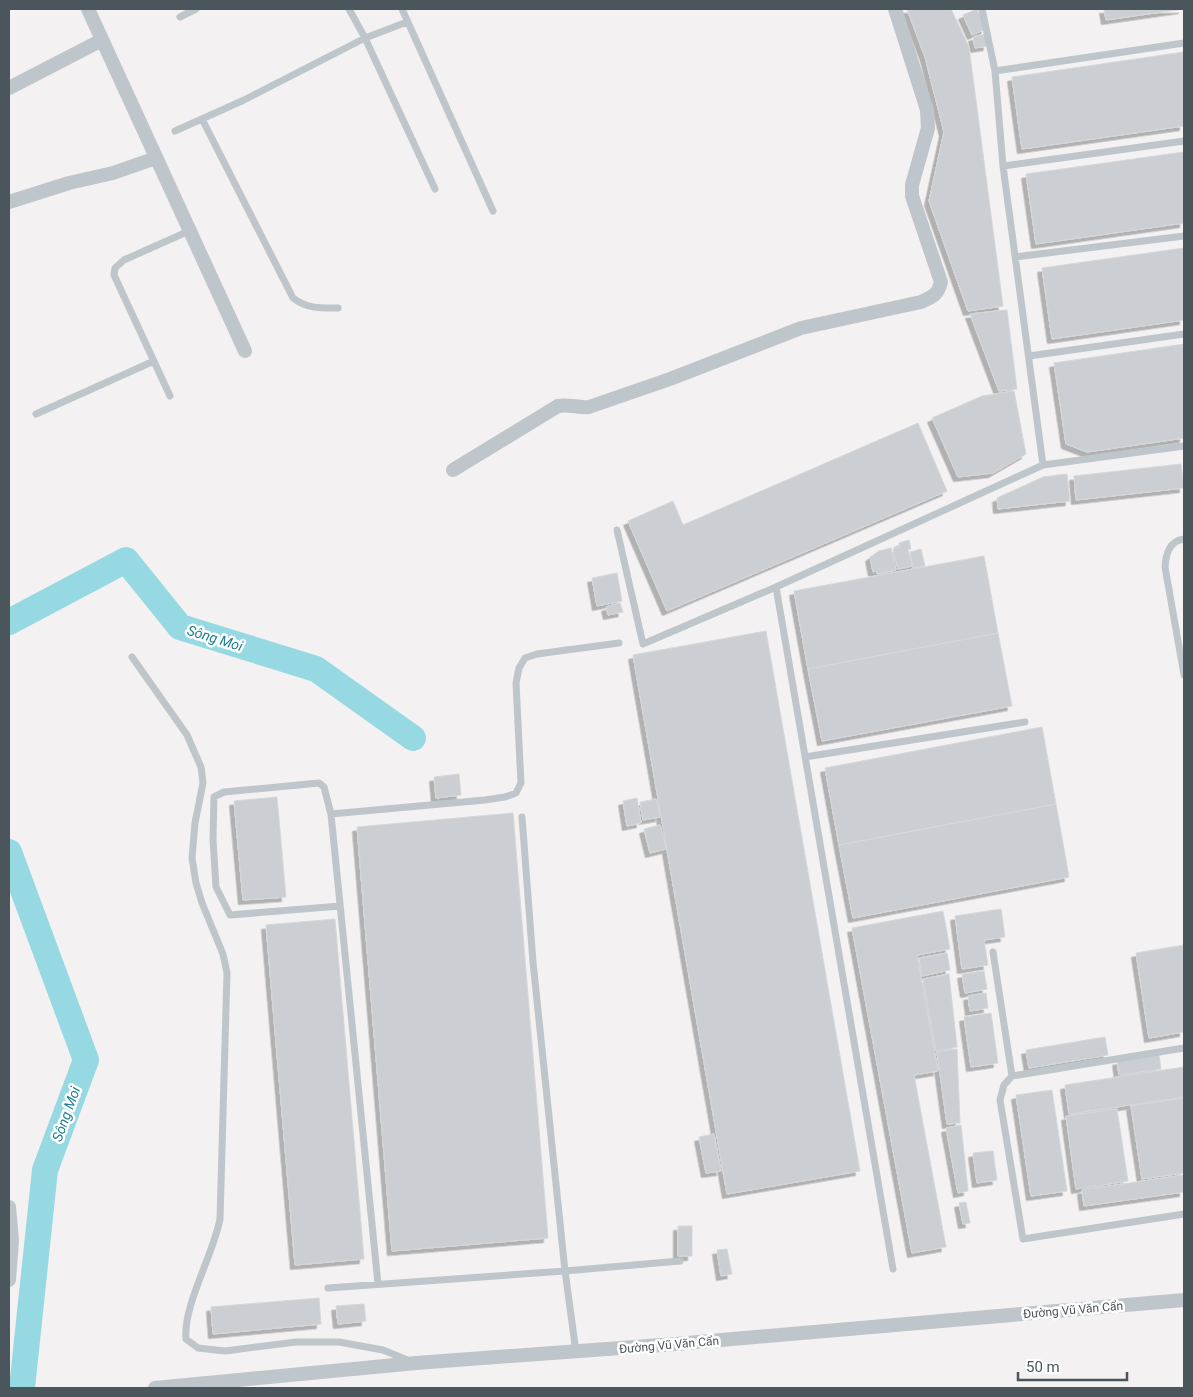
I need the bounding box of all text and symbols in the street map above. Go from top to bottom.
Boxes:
water label: Sông Moi [185,622,245,654]
water label: Sông Moi [49,1084,84,1144]
street label: Đường Vũ Văn Cẩn [1022,1299,1124,1321]
street label: Đường Vũ Văn Cẩn [618,1334,720,1356]
scale bar [1018,1350,1127,1382]
text: 50 m [1026,1358,1060,1376]

